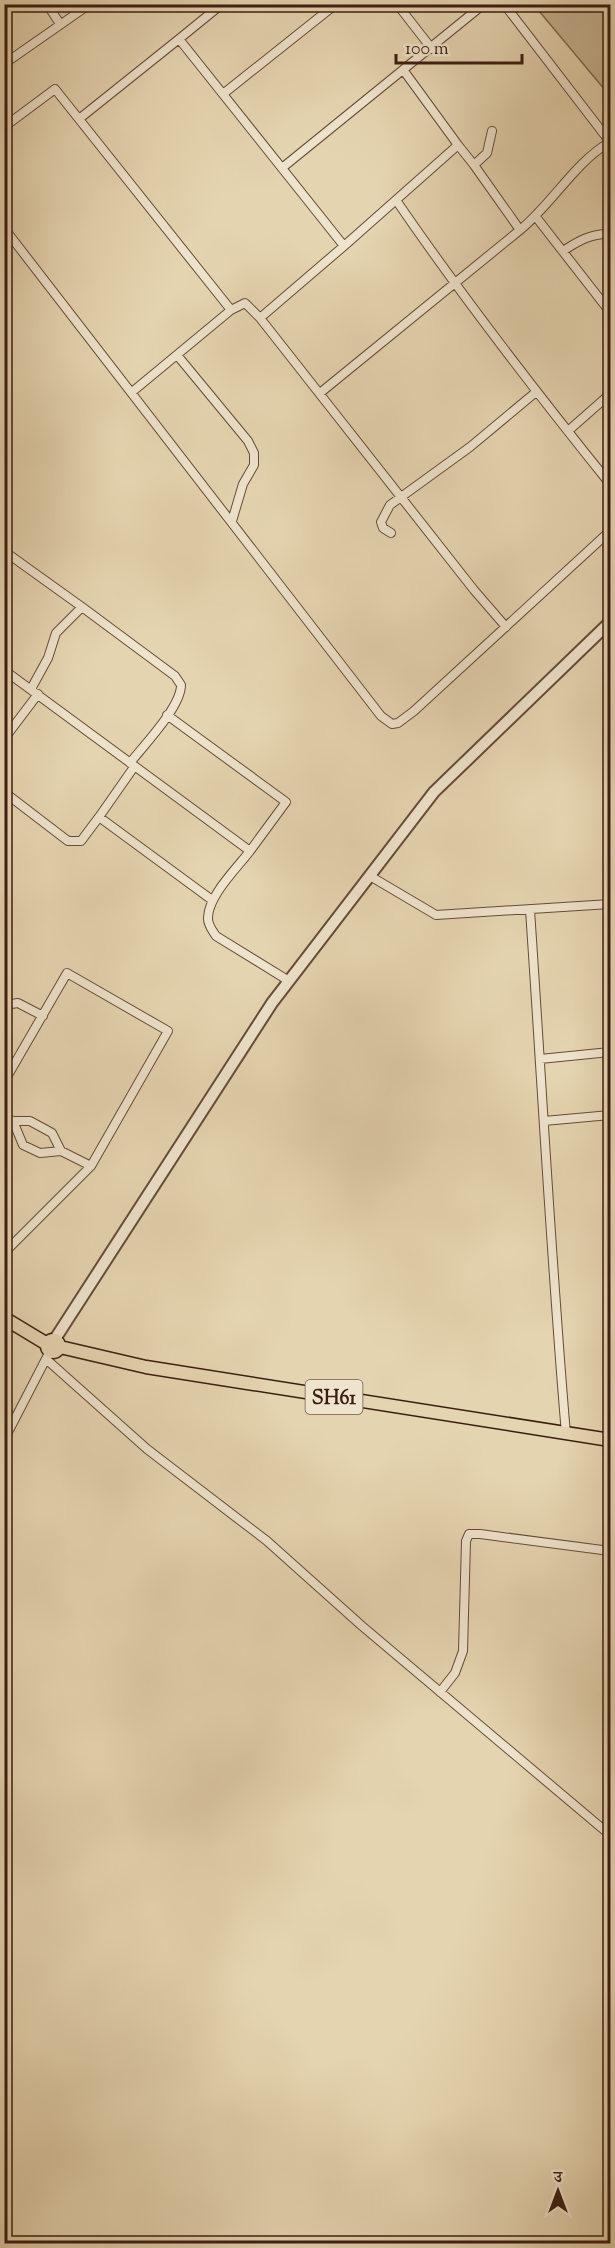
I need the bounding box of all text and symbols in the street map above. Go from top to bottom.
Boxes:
scale bar [396,27,522,65]
text: 100 m [405,37,449,63]
road number: SH61 [306,1380,362,1414]
north arrow [528,2161,588,2221]
text: उ [553,2167,564,2190]

